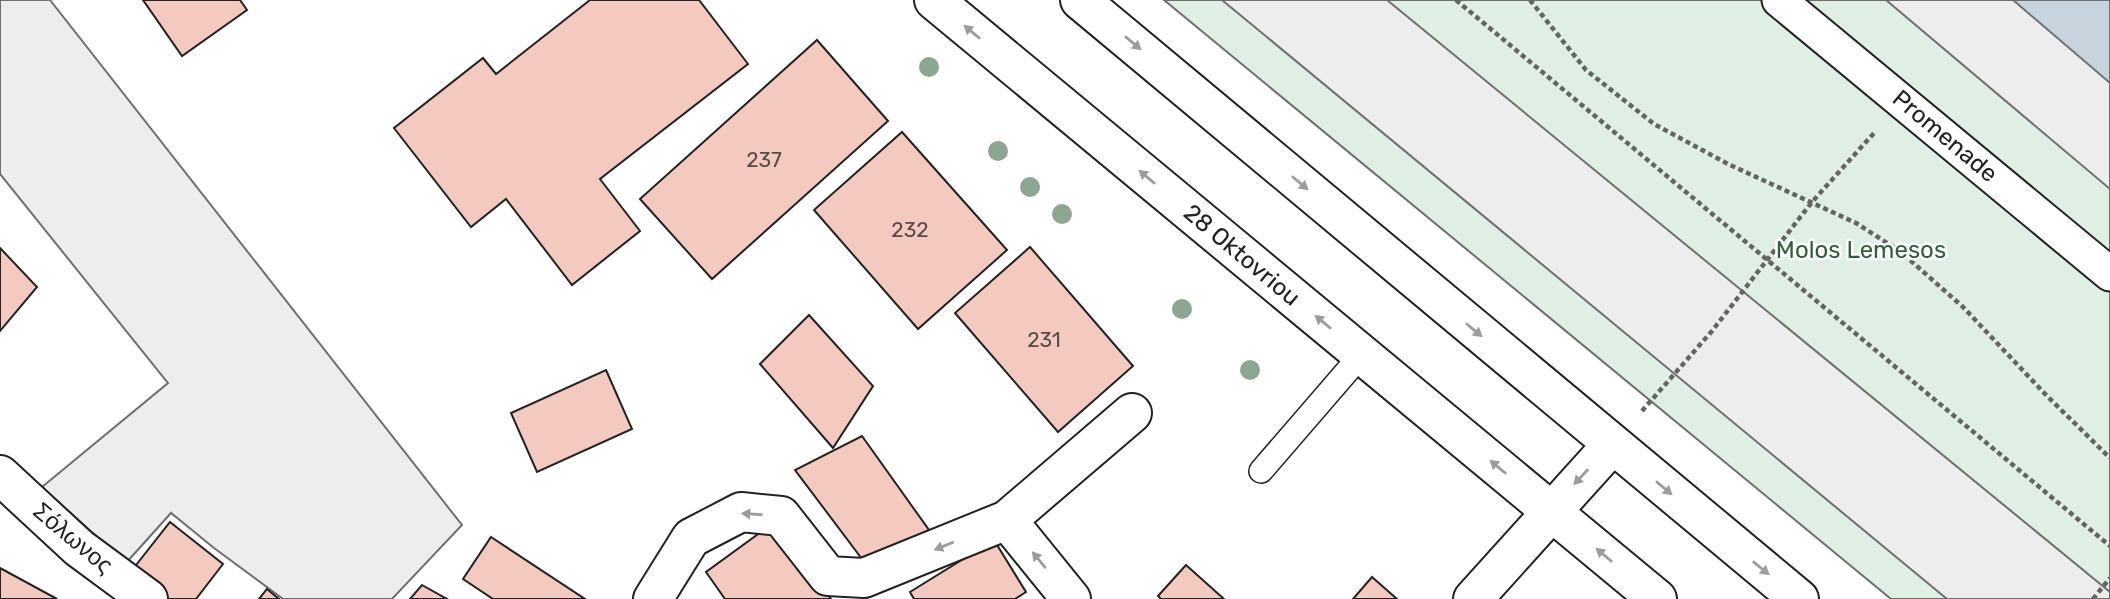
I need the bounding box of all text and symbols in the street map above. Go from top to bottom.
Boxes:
one-way arrow [964,25,981,40]
one-way arrow [1125,35,1142,50]
street label: Promenade [1887,84,2003,188]
house number: 237 [746,147,782,172]
one-way arrow [1139,170,1156,185]
one-way arrow [1291,176,1309,191]
street label: 28 Oktovriou [1178,198,1306,312]
house number: 232 [891,217,929,242]
park label: Molos Lemesos [1776,236,1946,264]
one-way arrow [1314,315,1331,330]
one-way arrow [1465,322,1483,337]
house number: 231 [1027,327,1061,352]
one-way arrow [1490,460,1507,475]
one-way arrow [1574,468,1590,485]
one-way arrow [1655,480,1673,496]
street label: Σόλωνος [28,497,118,579]
one-way arrow [741,508,763,519]
one-way arrow [934,540,954,552]
one-way arrow [1596,548,1613,563]
one-way arrow [1032,551,1047,568]
one-way arrow [1752,561,1770,576]

